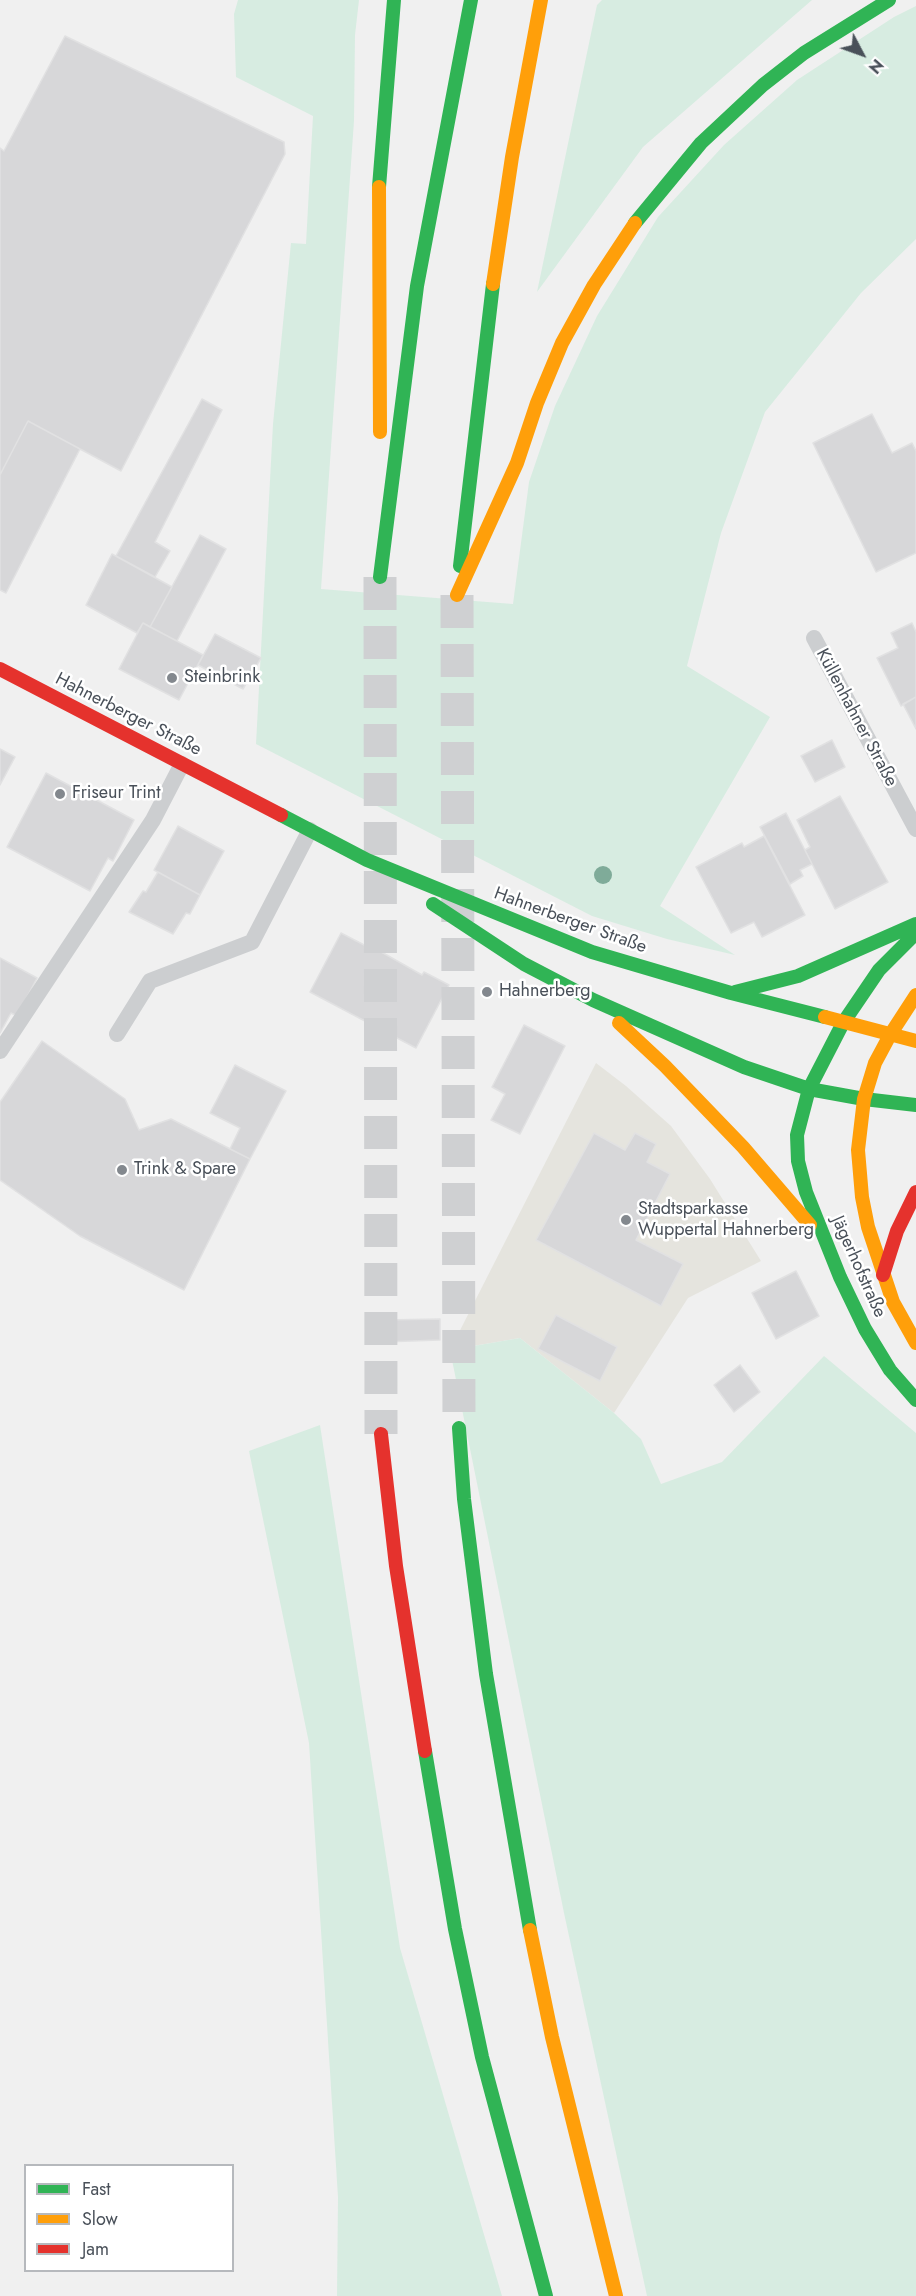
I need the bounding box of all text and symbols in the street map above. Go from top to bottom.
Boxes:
north arrow [832,24,892,84]
text: N [863,54,889,78]
street label: Küllenhahner Straße [811,645,901,791]
place label: Steinbrink [184,667,260,689]
street label: Hahnerberger Straße [51,669,205,761]
marker: Steinbrink [165,671,179,685]
place label: Friseur Trint [72,783,161,805]
marker: Friseur Trint [53,787,67,801]
street label: Hahnerberger Straße [491,883,649,959]
place label: Hahnerberg [499,981,591,1003]
marker: Hahnerberg [480,985,494,999]
place label: Trink & Spare [134,1159,236,1181]
marker: Trink & Spare [115,1163,129,1177]
place label: Stadtsparkasse Wuppertal Hahnerberg [638,1199,814,1242]
marker: Stadtsparkasse Wuppertal Hahnerberg [619,1213,633,1227]
street label: Jägerhofstraße [826,1213,890,1321]
legend [24,2164,234,2272]
text: Fast [82,2176,111,2202]
text: Slow [82,2206,118,2232]
text: Jam [82,2236,109,2262]

